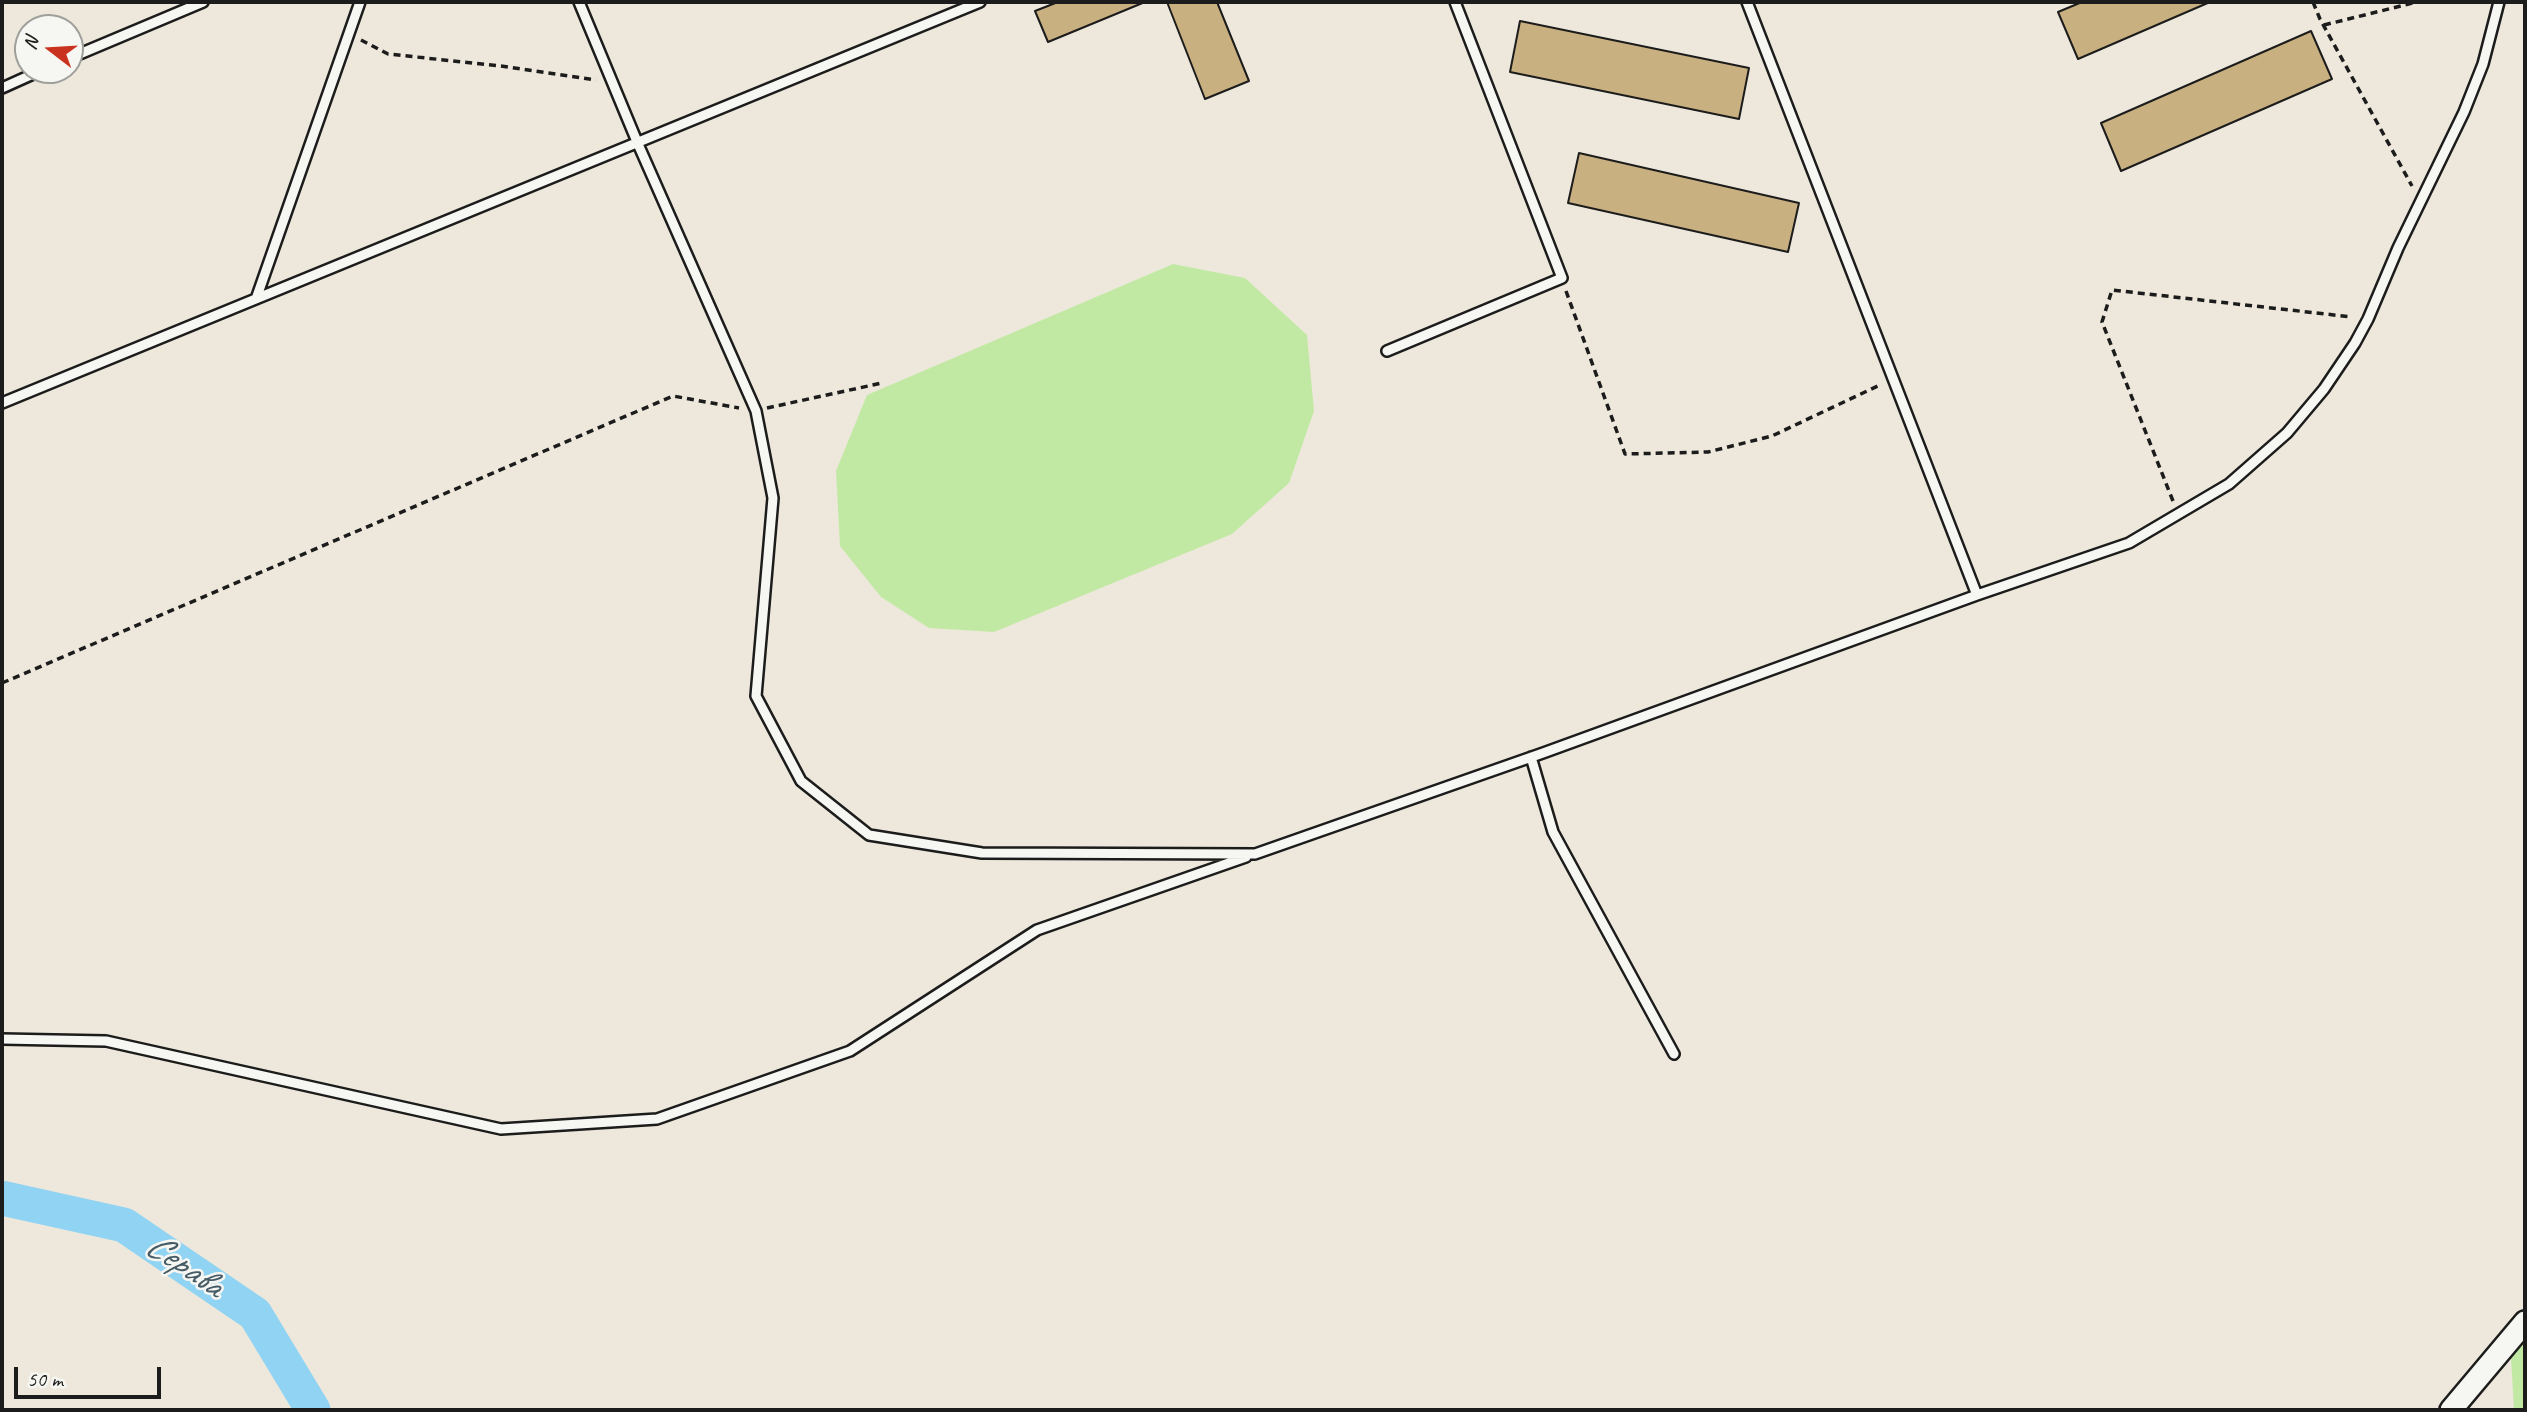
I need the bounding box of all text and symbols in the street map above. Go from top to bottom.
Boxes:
north arrow [14,14,84,84]
text: N [18,34,44,53]
water label: Серава [137,1224,231,1308]
scale bar [18,1352,164,1396]
text: 50 m [27,1366,63,1392]

